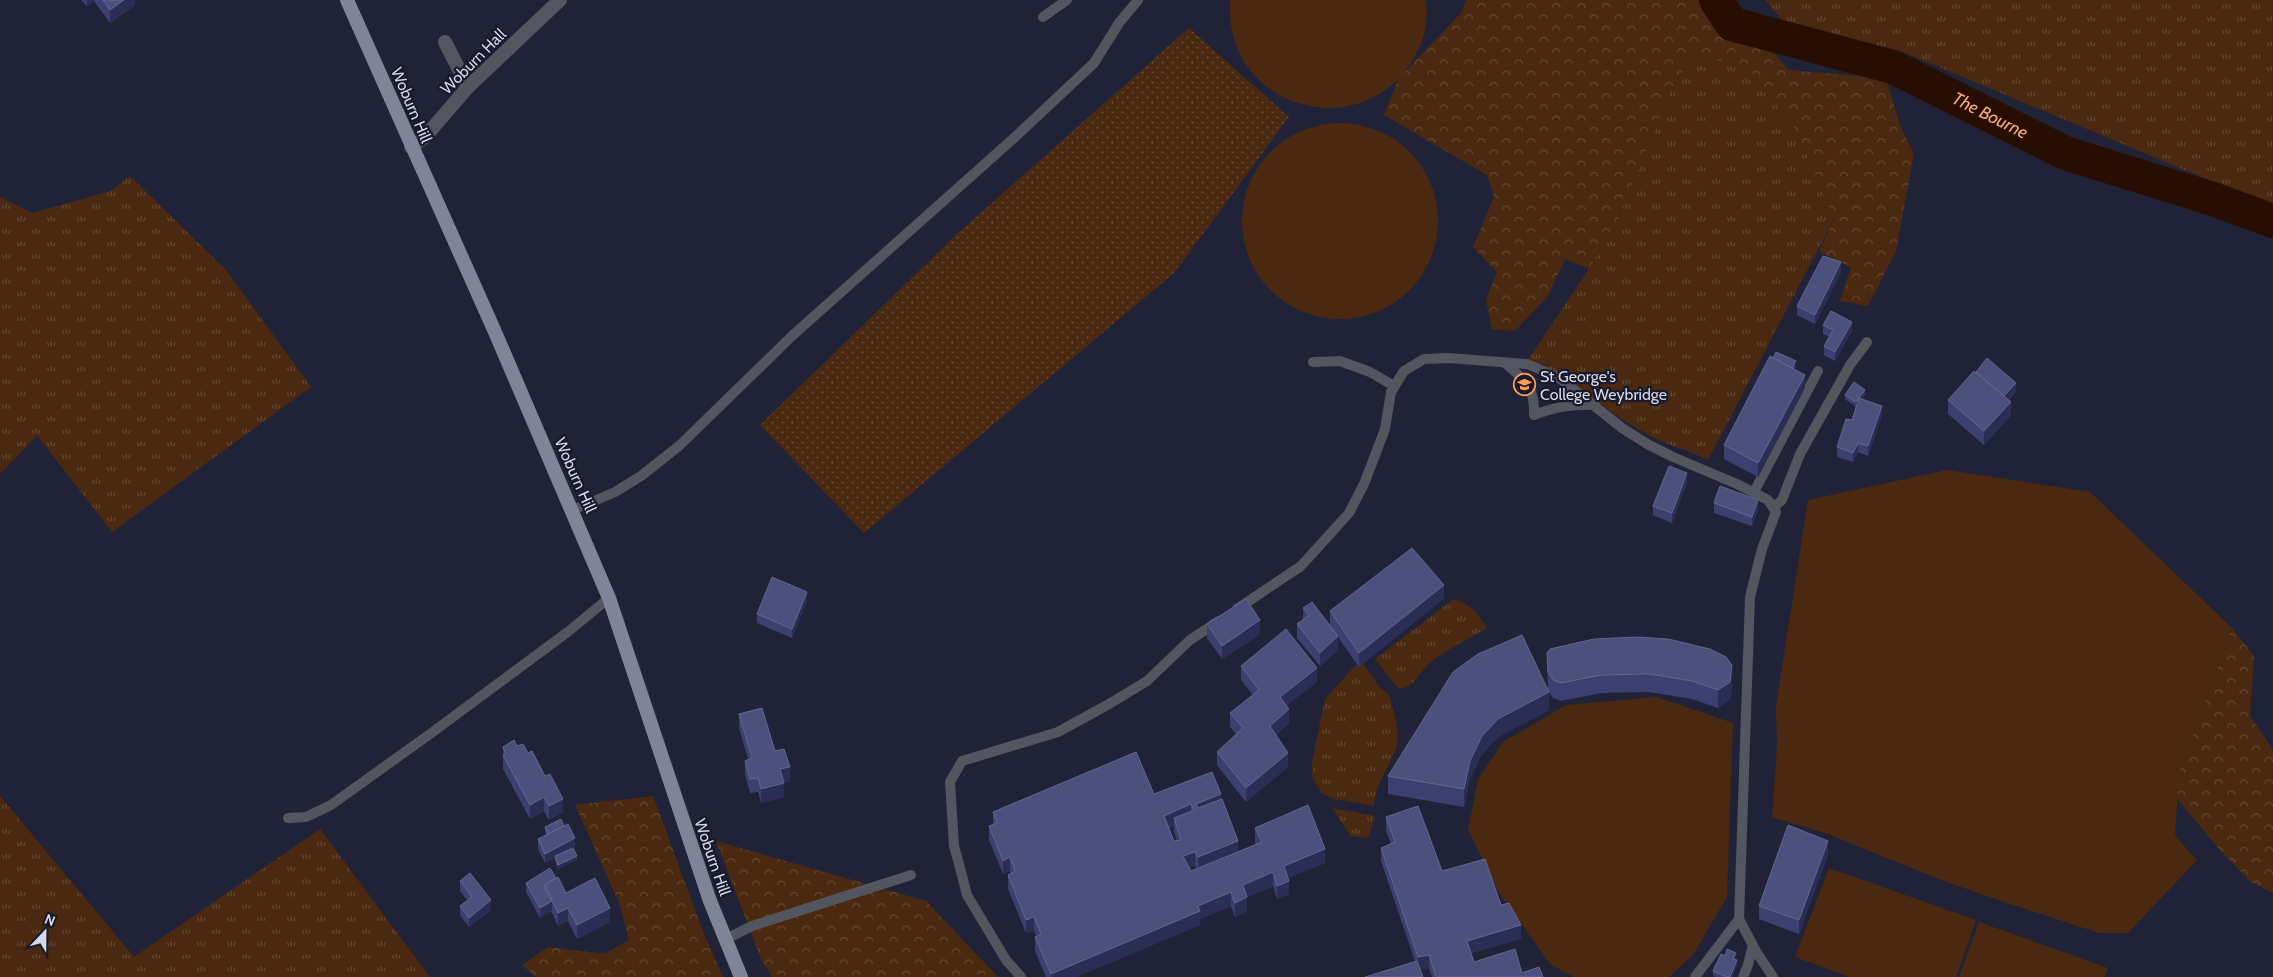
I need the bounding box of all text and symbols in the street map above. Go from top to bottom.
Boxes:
street label: Woburn Hall [437,25,510,98]
street label: Woburn Hill [387,65,436,146]
water label: The Bourne [1949,87,2032,144]
place label: St George's College Weybridge [1540,367,1667,404]
school or university icon: St George's College Weybridge [1512,373,1536,397]
street label: Woburn Hill [551,435,601,516]
street label: Woburn Hill [690,816,735,898]
north arrow [20,907,70,957]
text: N [42,910,58,930]

